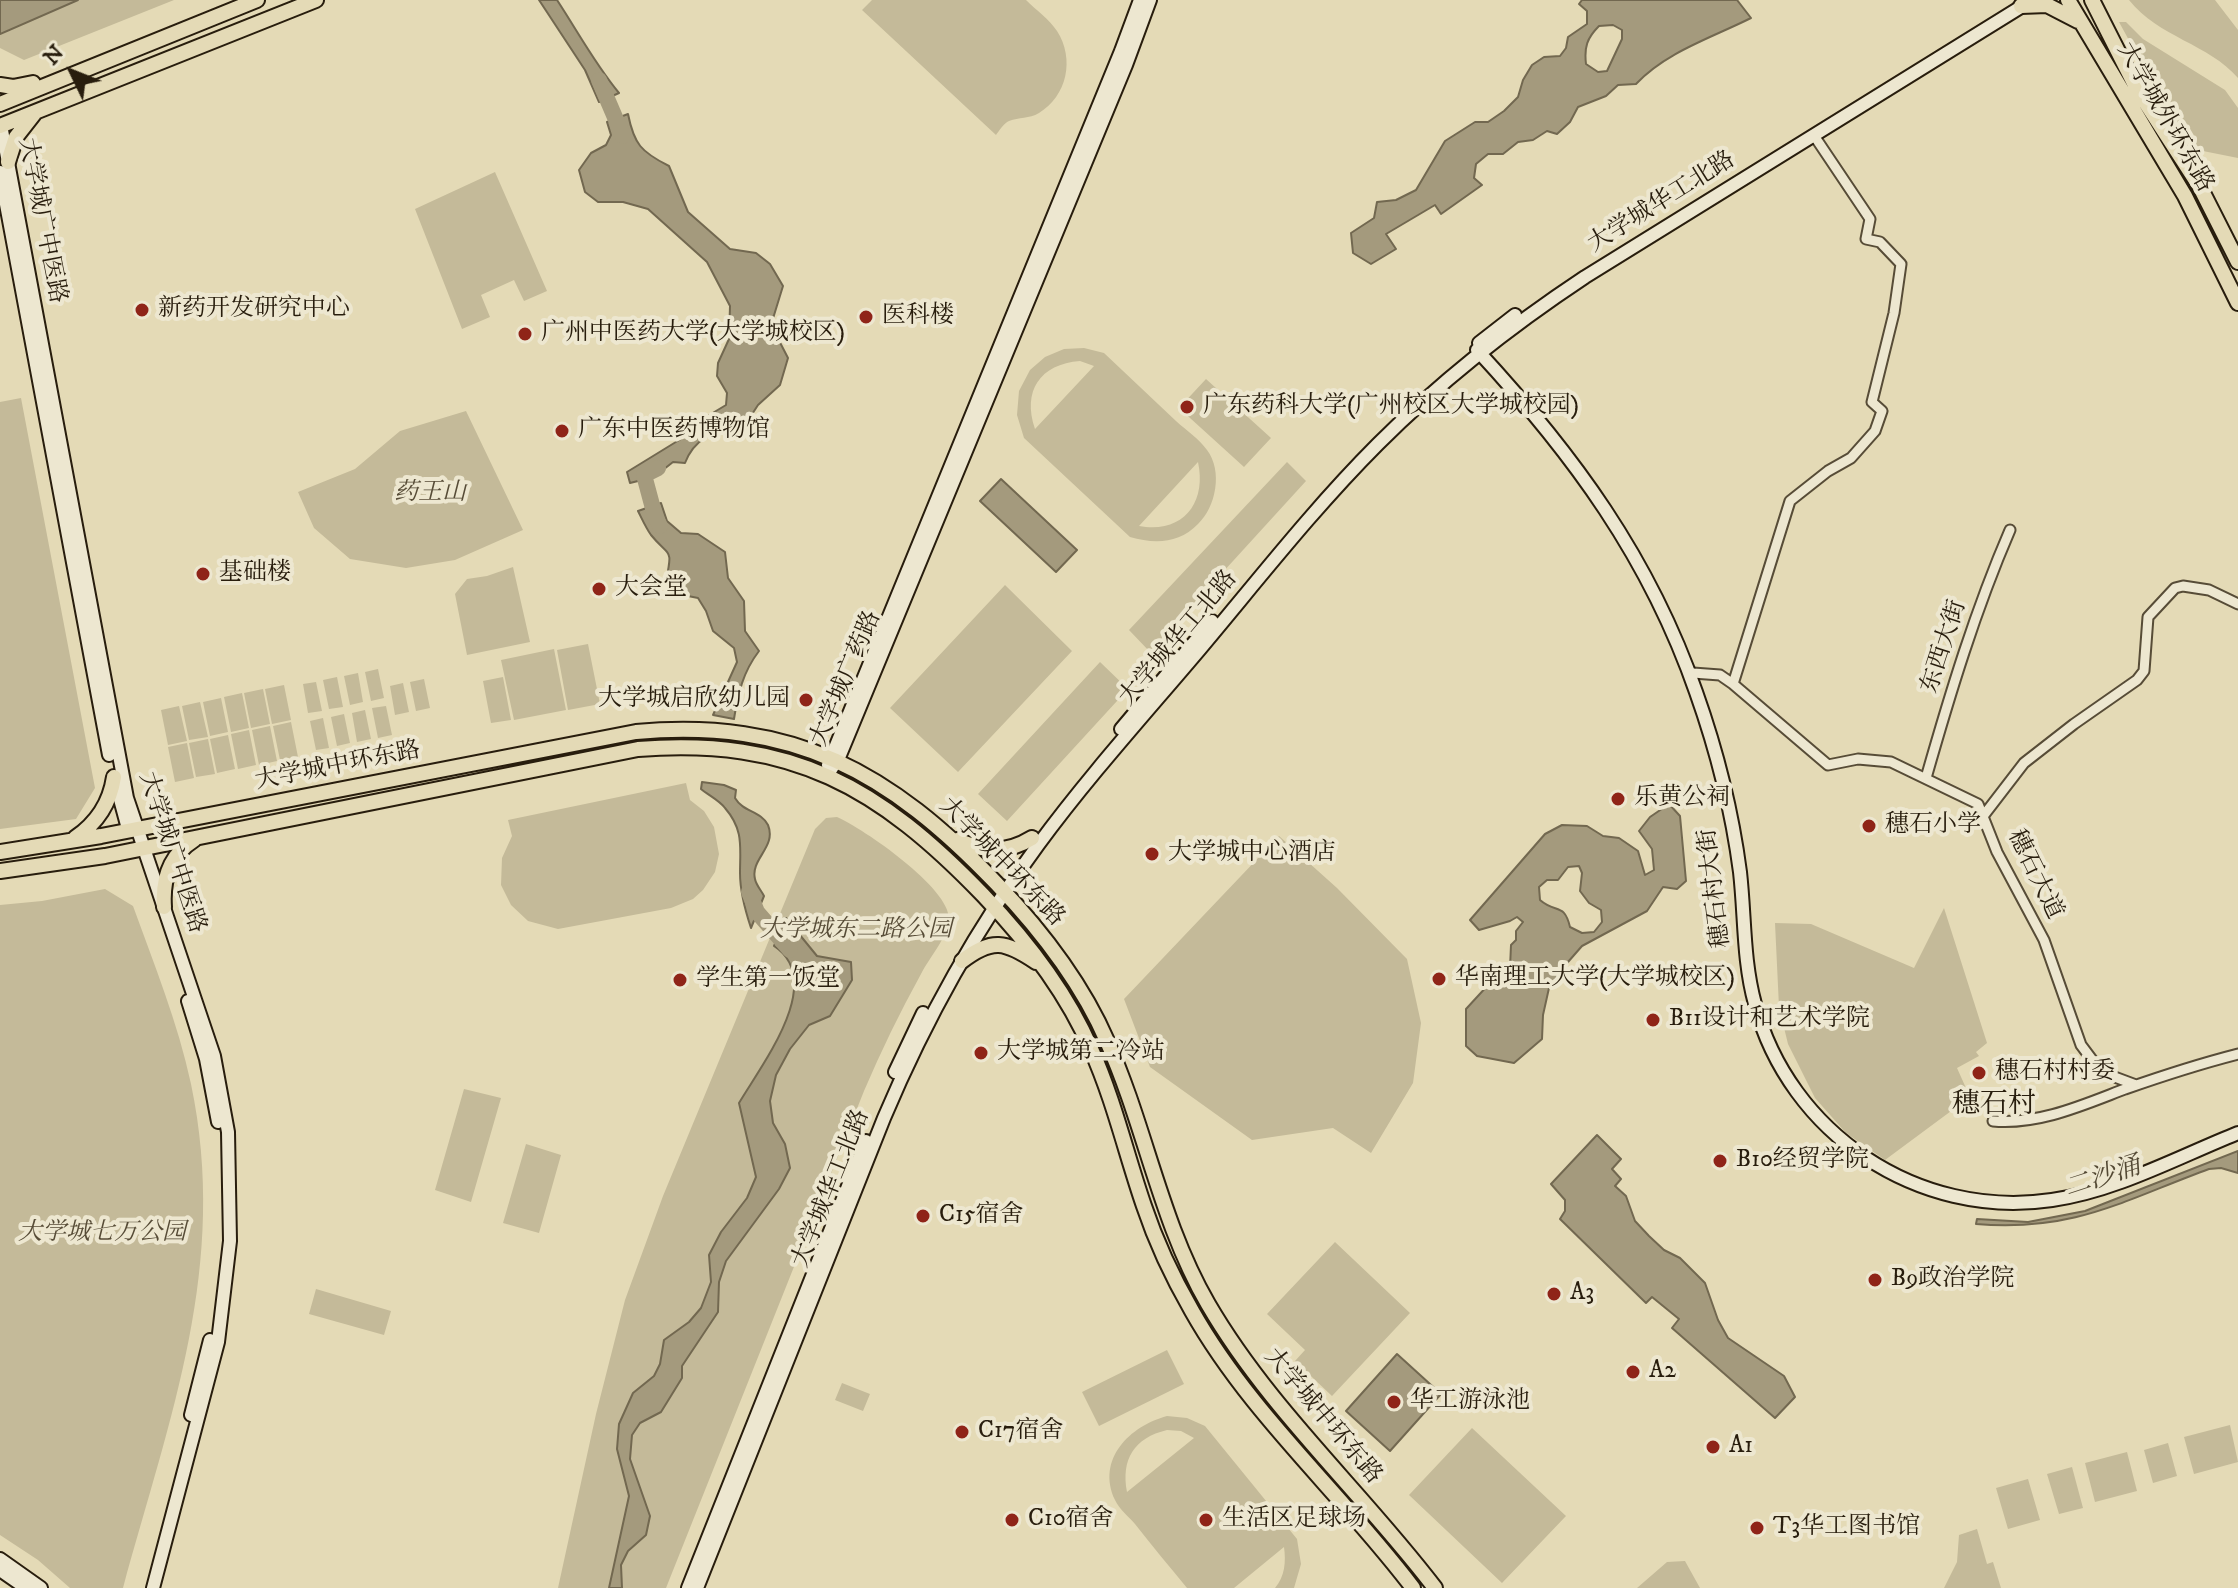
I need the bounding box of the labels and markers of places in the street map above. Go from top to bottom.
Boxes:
place label: 新药开发研究中心 [158,296,350,324]
marker: 新药开发研究中心 [133,301,151,319]
place label: 医科楼 [882,303,954,331]
marker: 医科楼 [857,308,875,326]
place label: 广州中医药大学(大学城校区) [541,320,845,348]
marker: 广州中医药大学(大学城校区) [516,325,534,343]
place label: 广东药科大学(广州校区大学城校园) [1203,393,1579,421]
marker: 广东药科大学(广州校区大学城校园) [1178,398,1196,416]
place label: 广东中医药博物馆 [578,417,770,445]
marker: 广东中医药博物馆 [553,422,571,440]
place label: 基础楼 [219,560,291,588]
marker: 基础楼 [194,565,212,583]
place label: 大会堂 [615,575,687,603]
marker: 大会堂 [590,580,608,598]
place label: 大学城启欣幼儿园 [598,686,790,714]
marker: 大学城启欣幼儿园 [797,691,815,709]
place label: 乐黄公祠 [1634,785,1730,813]
marker: 乐黄公祠 [1609,790,1627,808]
place label: 穗石小学 [1885,812,1981,840]
marker: 穗石小学 [1860,817,1878,835]
place label: 大学城中心酒店 [1168,840,1336,868]
marker: 大学城中心酒店 [1143,845,1161,863]
place label: 华南理工大学(大学城校区) [1455,965,1735,993]
place label: 学生第一饭堂 [696,966,840,994]
marker: 华南理工大学(大学城校区) [1430,970,1448,988]
marker: 学生第一饭堂 [671,971,689,989]
place label: B11设计和艺术学院 [1669,1006,1870,1034]
marker: B11设计和艺术学院 [1644,1011,1662,1029]
place label: 大学城第二冷站 [997,1039,1165,1067]
marker: 大学城第二冷站 [972,1044,990,1062]
place label: 穗石村村委 [1995,1059,2115,1087]
marker: 穗石村村委 [1970,1064,1988,1082]
place label: B10经贸学院 [1736,1147,1869,1175]
marker: B10经贸学院 [1711,1152,1729,1170]
place label: C15宿舍 [939,1202,1024,1230]
marker: C15宿舍 [914,1207,932,1225]
place label: B9政治学院 [1891,1266,2014,1294]
marker: B9政治学院 [1866,1271,1884,1289]
place label: A3 [1570,1280,1594,1308]
marker: A3 [1545,1285,1563,1303]
place label: A2 [1649,1358,1676,1386]
marker: A2 [1624,1363,1642,1381]
place label: 华工游泳池 [1410,1388,1530,1416]
marker: 华工游泳池 [1385,1393,1403,1411]
place label: C17宿舍 [978,1418,1063,1446]
marker: C17宿舍 [953,1423,971,1441]
place label: A1 [1729,1433,1753,1461]
marker: A1 [1704,1438,1722,1456]
place label: C10宿舍 [1028,1506,1114,1534]
place label: 生活区足球场 [1222,1506,1366,1534]
marker: C10宿舍 [1003,1511,1021,1529]
marker: 生活区足球场 [1197,1511,1215,1529]
place label: T3华工图书馆 [1773,1514,1920,1542]
marker: T3华工图书馆 [1748,1519,1766,1537]

